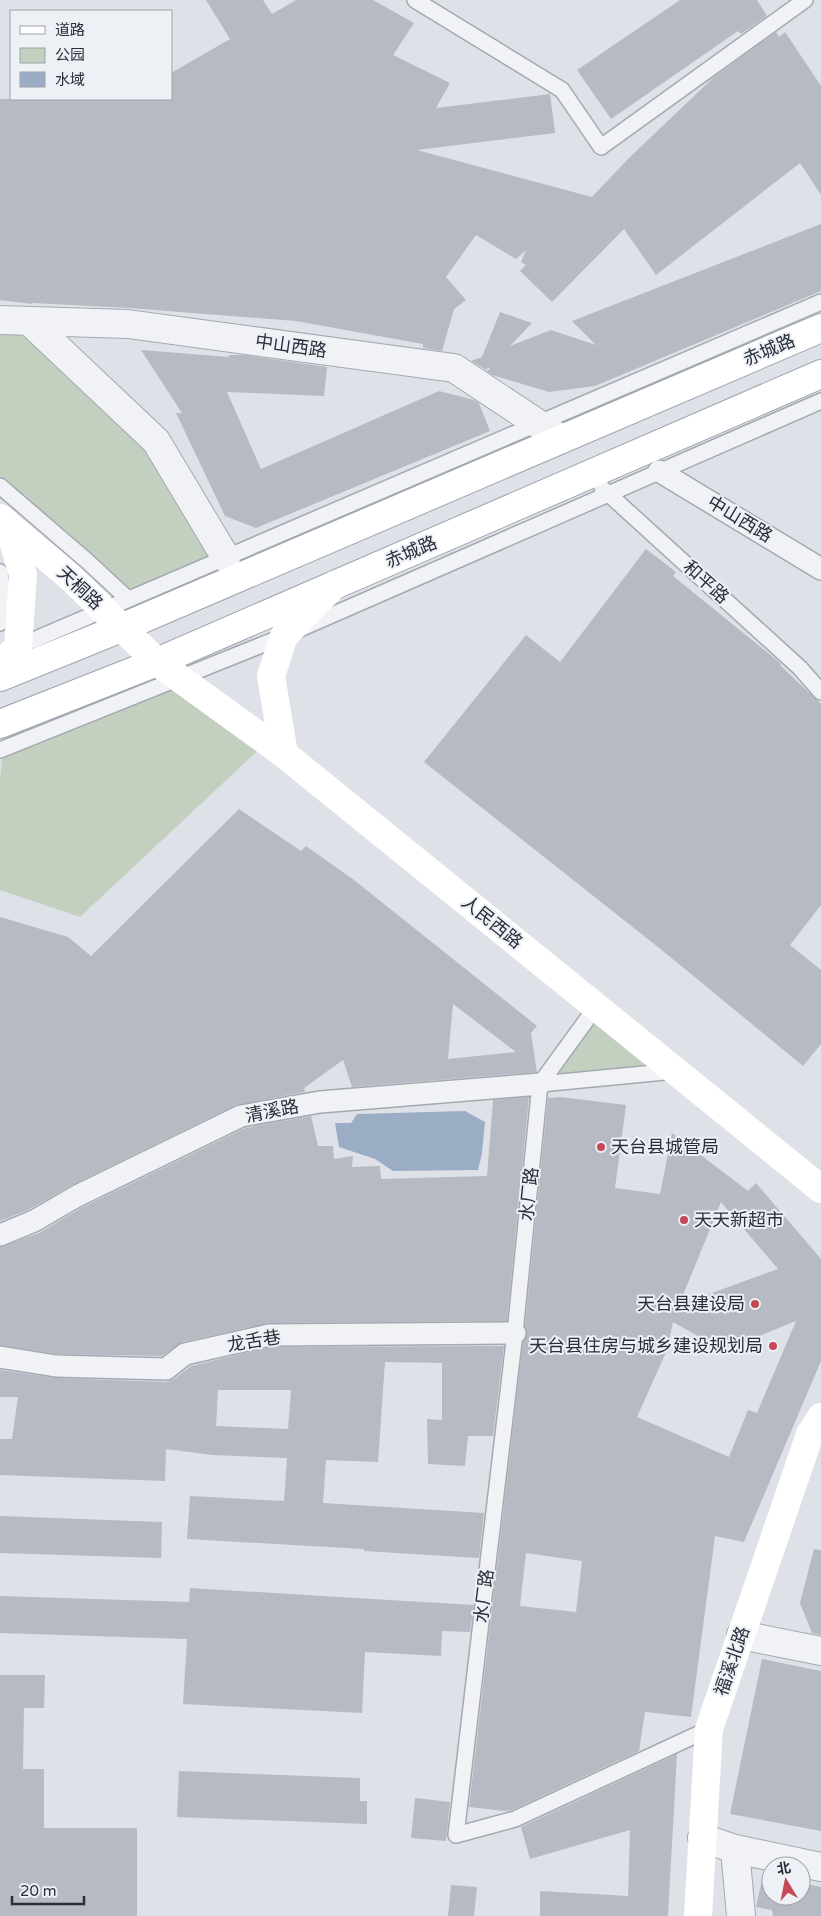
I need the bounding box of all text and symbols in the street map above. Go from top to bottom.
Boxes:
legend [10,10,172,100]
text: 道路 [55,21,85,39]
text: 公园 [55,46,85,64]
text: 水域 [55,71,85,89]
street label: 赤城路 [740,329,798,371]
street label: 中山西路 [254,330,328,362]
street label: 中山西路 [703,491,777,547]
street label: 赤城路 [382,531,440,573]
street label: 和平路 [679,556,733,608]
street label: 天桐路 [53,562,107,614]
street label: 人民西路 [457,891,527,953]
street label: 清溪路 [243,1095,301,1127]
place label: 天台县城管局 [611,1136,719,1158]
marker: 天台县城管局 [595,1141,607,1153]
street label: 水厂路 [515,1166,543,1222]
place label: 天天新超市 [694,1209,784,1231]
marker: 天天新超市 [678,1214,690,1226]
place label: 天台县建设局 [637,1293,745,1315]
marker: 天台县建设局 [749,1298,761,1310]
street label: 龙舌巷 [226,1326,282,1356]
place label: 天台县住房与城乡建设规划局 [529,1335,763,1357]
marker: 天台县住房与城乡建设规划局 [767,1340,779,1352]
street label: 水厂路 [470,1568,498,1624]
street label: 福溪北路 [710,1623,754,1699]
north arrow [761,1856,811,1906]
text: 北 [775,1859,792,1878]
scale bar [12,1874,85,1906]
text: 20 m [20,1882,57,1900]

